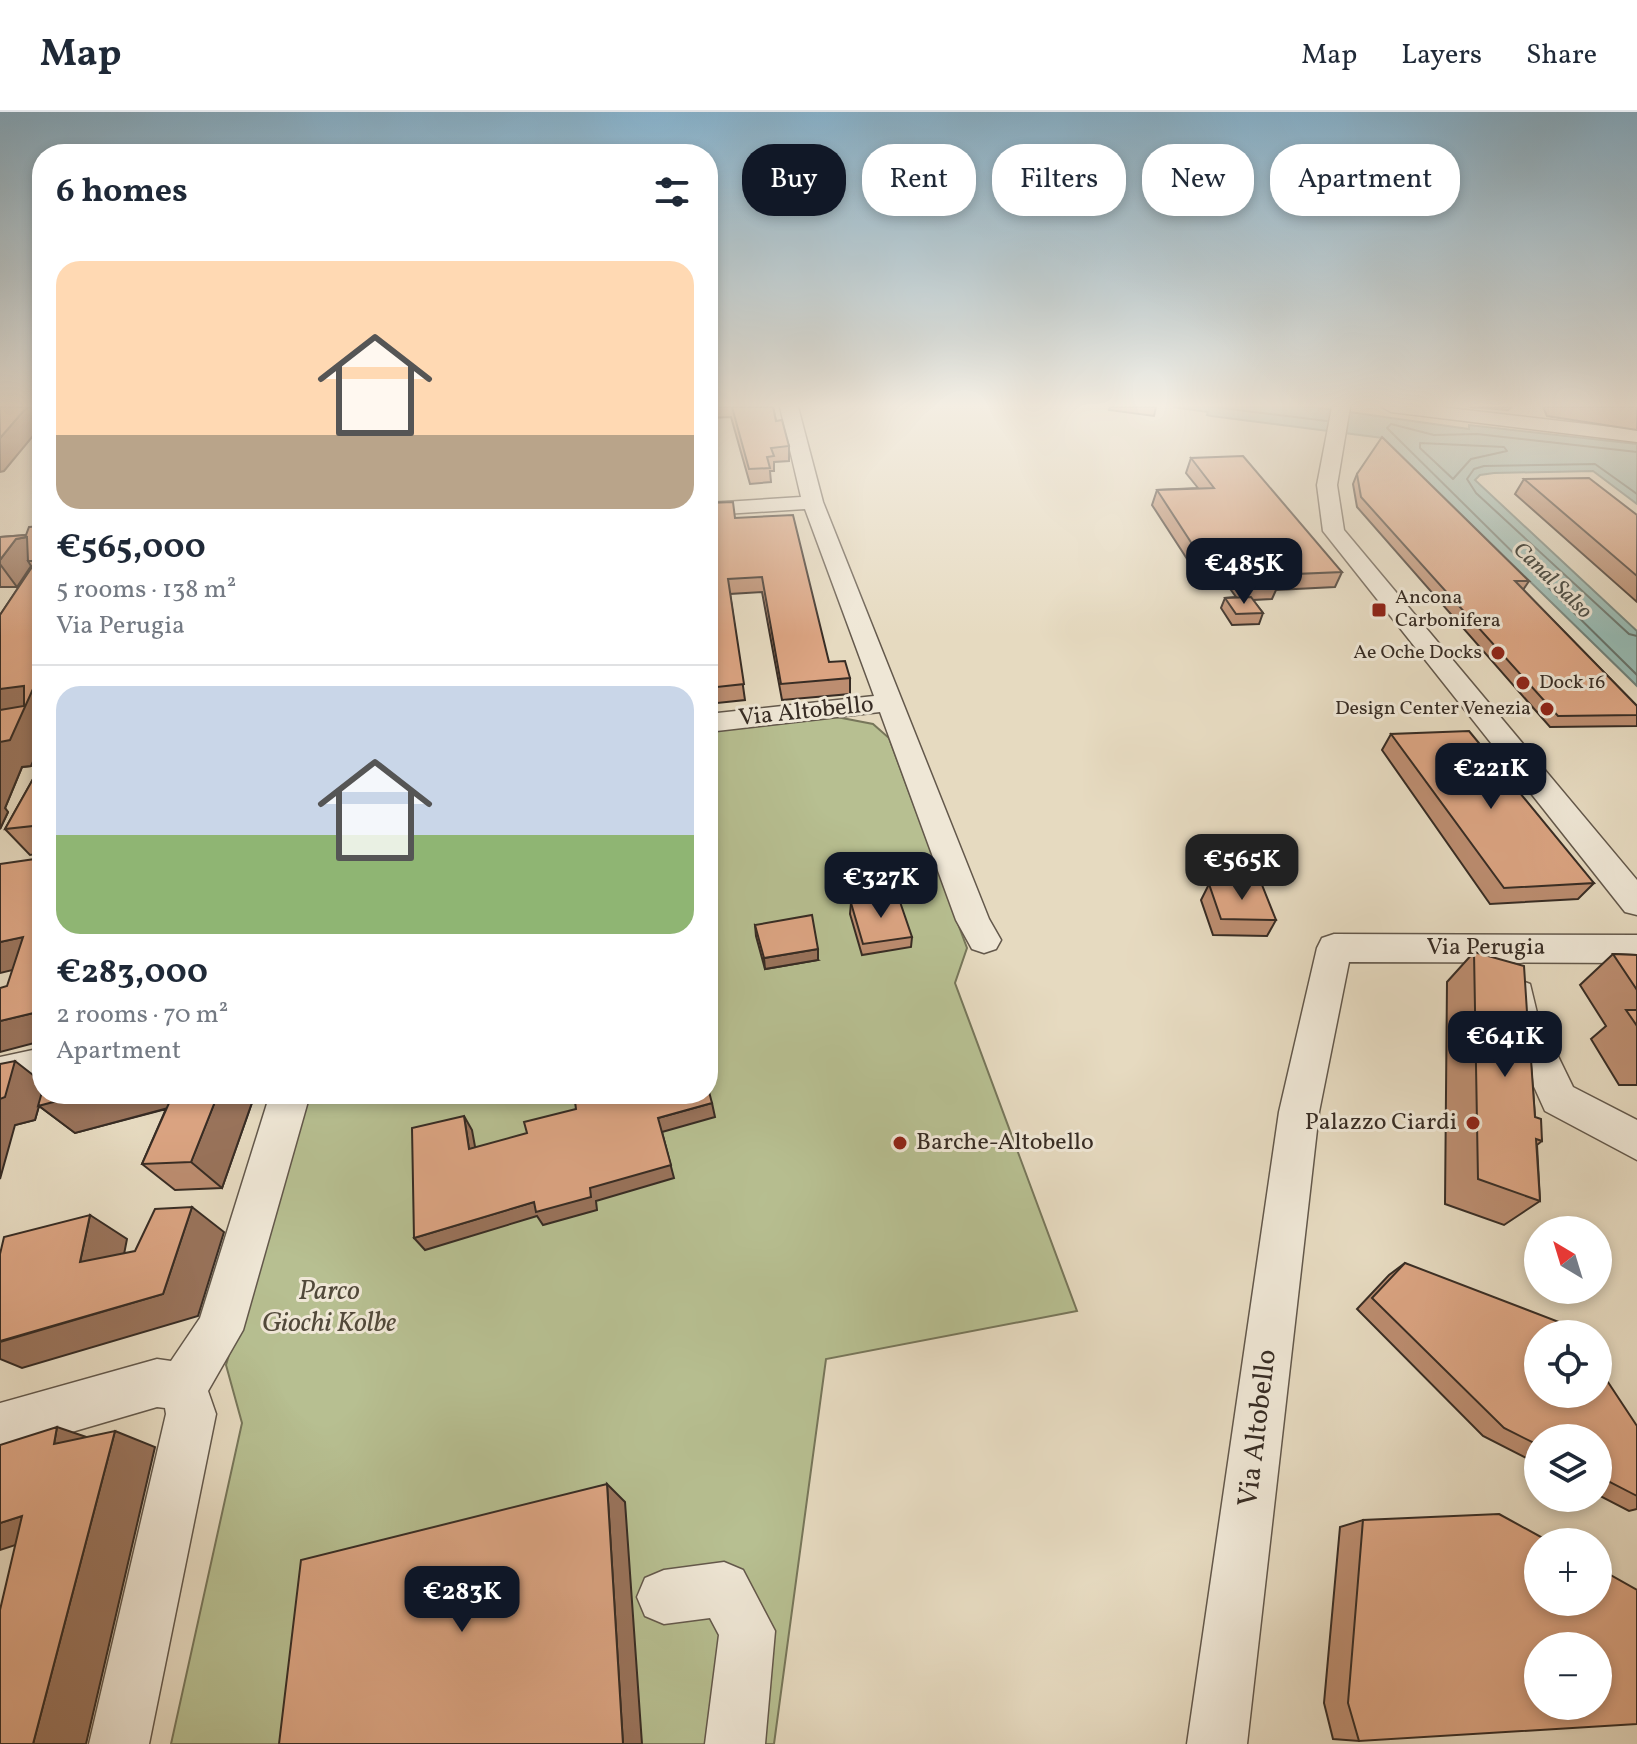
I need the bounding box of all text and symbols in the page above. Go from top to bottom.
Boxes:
text: Map [40,29,121,82]
text: Map [1301,36,1357,75]
text: Layers [1401,36,1482,75]
text: Share [1526,36,1597,75]
chip: Buy [742,144,846,216]
chip: Rent [862,144,976,216]
chip: Filters [992,144,1126,216]
chip: New [1142,144,1254,216]
chip: Apartment [1270,144,1460,216]
text: 6 homes [56,169,188,216]
icon: filters [650,170,694,214]
icon: home [303,313,447,457]
text: €565,000 [56,525,206,572]
water label: Canal Salso [1505,535,1599,627]
pin: €485K [1188,538,1300,606]
text: €485K [1204,546,1284,582]
text: 5 rooms · 138 m² [56,572,236,608]
place label: Ancona Carbonifera [1395,584,1501,635]
marker: Ancona Carbonifera [1370,601,1388,619]
text: Via Perugia [56,608,185,644]
place label: Ae Oche Docks [1353,639,1482,667]
marker: Ae Oche Docks [1489,644,1507,662]
place label: Dock 16 [1539,669,1605,697]
marker: Dock 16 [1514,674,1532,692]
street label: Via Altobello [737,688,875,736]
place label: Design Center Venezia [1335,695,1531,723]
marker: Design Center Venezia [1538,700,1556,718]
icon: home [303,738,447,882]
pin: €221K [1435,743,1547,811]
text: €221K [1453,751,1529,787]
pin: €565K [1186,834,1298,902]
text: €565K [1203,842,1281,878]
pin: €327K [825,852,937,920]
text: €327K [843,860,919,896]
street label: Via Perugia [1426,931,1546,965]
text: €283,000 [56,950,208,997]
text: 2 rooms · 70 m² [56,997,228,1033]
pin: €641K [1449,1011,1561,1079]
text: €641K [1466,1019,1544,1055]
text: Apartment [56,1033,181,1069]
place label: Palazzo Ciardi [1305,1106,1457,1140]
marker: Palazzo Ciardi [1464,1114,1482,1132]
place label: Barche-Altobello [916,1126,1094,1160]
marker: Barche-Altobello [891,1134,909,1152]
north arrow [1524,1216,1612,1304]
map controls [1524,1216,1612,1720]
park label: Parco Giochi Kolbe [262,1272,396,1343]
button: locate [1524,1320,1612,1408]
street label: Via Altobello [1229,1347,1287,1509]
button: layers [1524,1424,1612,1512]
button: + [1524,1528,1612,1616]
pin: €283K [406,1566,518,1634]
text: €283K [423,1574,501,1610]
button: − [1524,1632,1612,1720]

